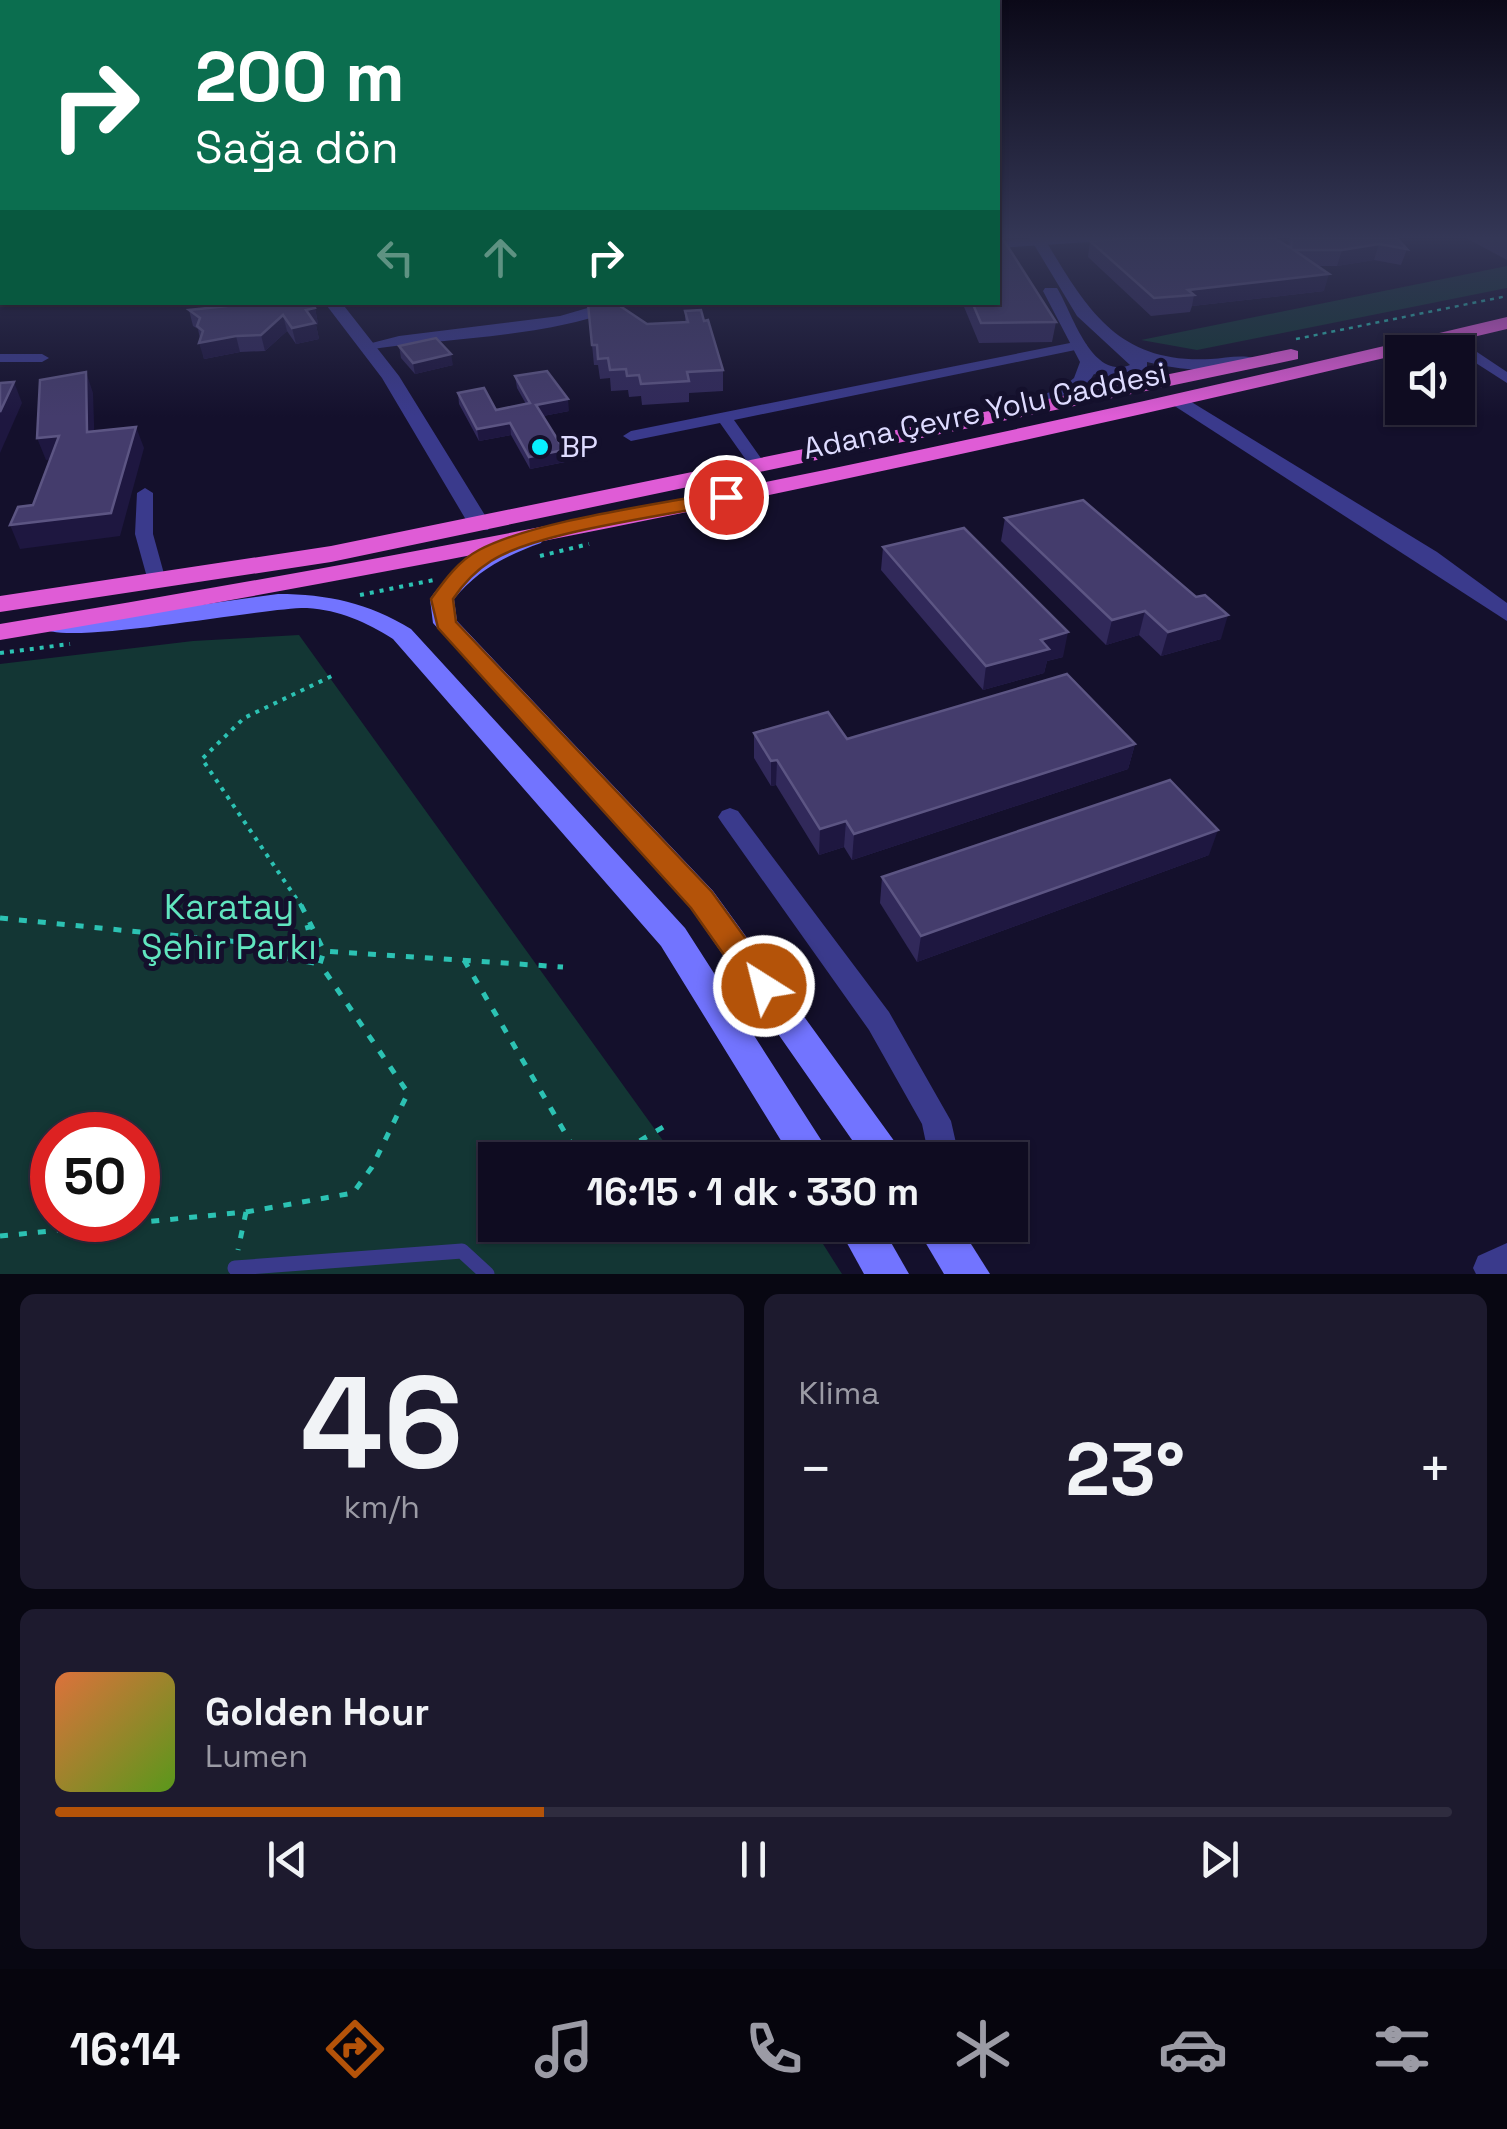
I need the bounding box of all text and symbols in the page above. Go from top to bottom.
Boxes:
text: 200 m [195,32,405,121]
icon: right [30,40,160,170]
text: Sağa dön [195,119,399,176]
icon: left [368,230,423,285]
icon: ahead [473,230,528,285]
icon: right [578,230,633,285]
map controls [1385,335,1475,425]
button: sound [1385,335,1475,425]
street label: Adana Çevre Yolu Caddesi [800,353,1170,468]
place label: BP [560,427,598,466]
marker: BP [529,436,551,458]
pin [684,455,769,540]
icon: arrive [699,470,754,525]
park label: Karatay Şehir Parkı [141,885,317,969]
position arrow [712,934,816,1038]
speed limit sign: 50 [30,1112,160,1242]
text: 16:15 · 1 dk · 330 m [587,1168,919,1216]
text: 46 [300,1339,463,1505]
text: Klima [799,1373,880,1413]
text: 23° [1065,1421,1185,1517]
text: − [799,1434,833,1504]
text: + [1418,1434,1452,1504]
text: km/h [344,1487,420,1527]
text: Golden Hour [205,1688,429,1736]
text: Lumen [205,1736,308,1776]
icon: previous [260,1832,315,1887]
icon: pause [726,1832,781,1887]
icon: next [1192,1832,1247,1887]
icon: directions [320,2014,390,2084]
icon: music [529,2014,599,2084]
icon: phone [739,2014,809,2084]
icon: climate [948,2014,1018,2084]
icon: car [1158,2014,1228,2084]
icon: filters [1367,2014,1437,2084]
text: 16:14 [70,2021,180,2078]

